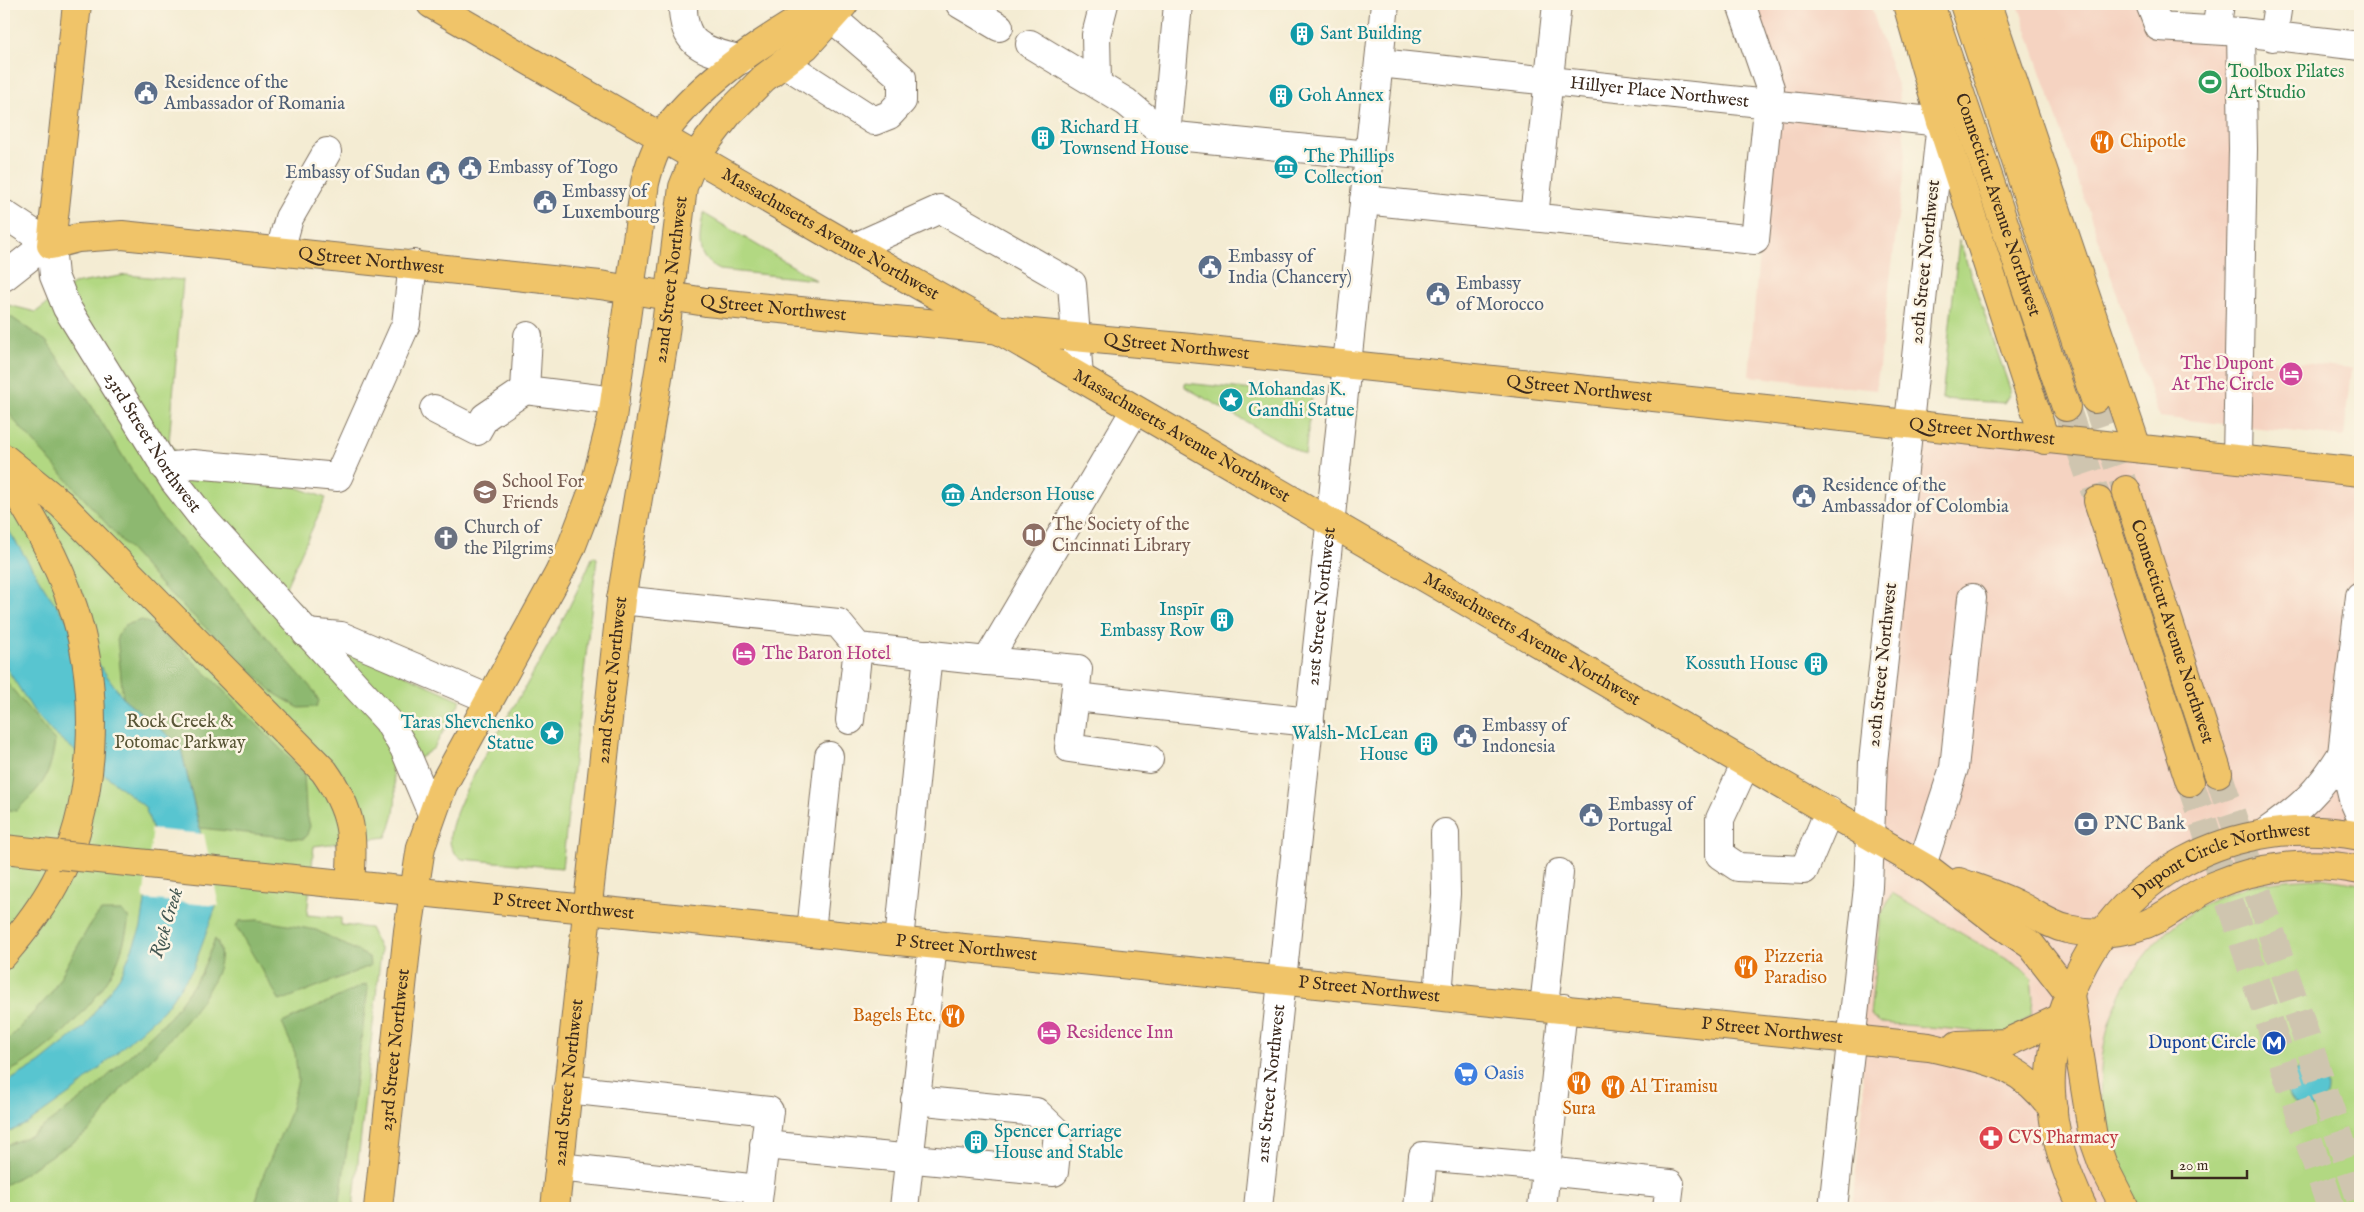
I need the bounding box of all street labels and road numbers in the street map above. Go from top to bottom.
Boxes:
street label: Hillyer Place Northwest [1569,72,1750,113]
street label: Connecticut Avenue Northwest [1949,90,2046,320]
street label: Massachusetts Avenue Northwest [717,163,943,306]
street label: 20th Street Northwest [1906,179,1946,345]
street label: 22nd Street Northwest [649,195,693,365]
street label: Q Street Northwest [297,242,445,280]
street label: Q Street Northwest [699,290,847,327]
street label: Q Street Northwest [1102,328,1251,366]
street label: Massachusetts Avenue Northwest [1069,364,1294,508]
street label: 23rd Street Northwest [98,368,206,518]
street label: Q Street Northwest [1505,370,1653,408]
street label: Q Street Northwest [1908,413,2056,451]
street label: Connecticut Avenue Northwest [2125,517,2219,747]
street label: 21st Street Northwest [1302,526,1341,687]
street label: Massachusetts Avenue Northwest [1419,567,1645,711]
street label: 20th Street Northwest [1863,582,1903,748]
street label: 22nd Street Northwest [592,595,633,765]
street label: Dupont Circle Northwest [2128,819,2310,905]
street label: P Street Northwest [491,888,635,925]
street label: P Street Northwest [894,929,1038,967]
street label: 23rd Street Northwest [375,967,415,1132]
street label: P Street Northwest [1297,971,1441,1008]
street label: 22nd Street Northwest [548,998,589,1168]
street label: 21st Street Northwest [1251,1003,1291,1164]
street label: P Street Northwest [1700,1012,1844,1050]

